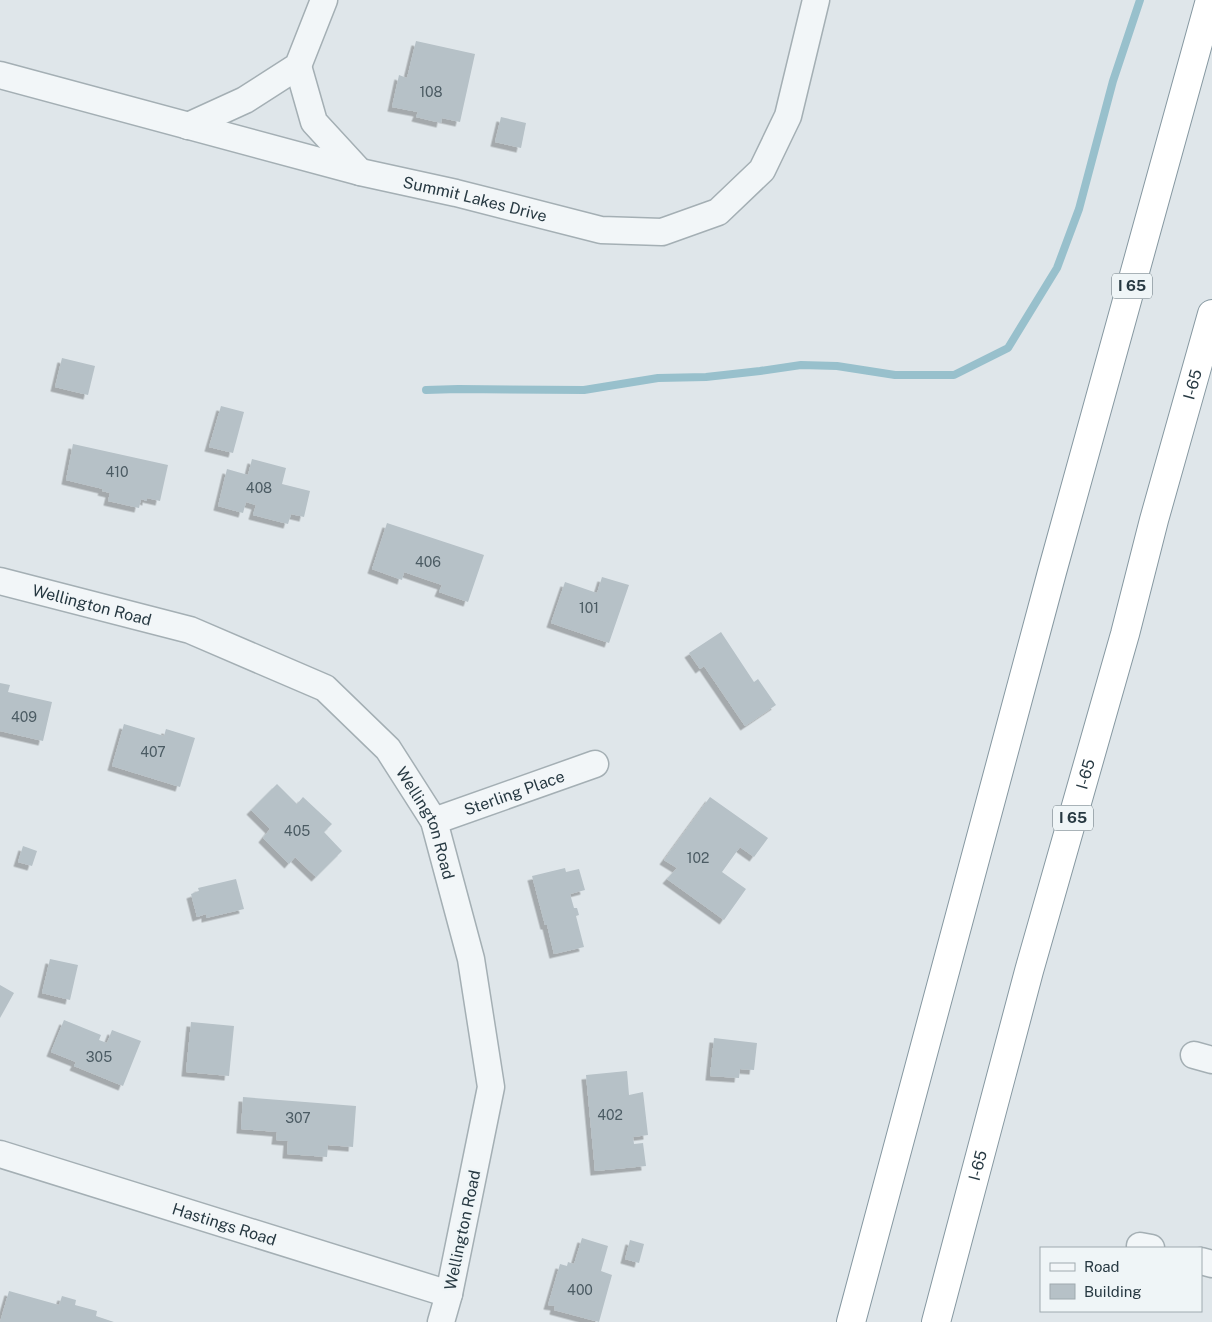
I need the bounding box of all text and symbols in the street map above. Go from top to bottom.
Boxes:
house number: 108 [419,84,443,100]
street label: Summit Lakes Drive [401,173,549,226]
road number: I 65 [1112,274,1152,298]
street label: I-65 [1179,367,1206,402]
house number: 410 [105,464,129,480]
house number: 408 [246,480,272,496]
house number: 406 [415,554,441,570]
street label: Wellington Road [30,581,154,630]
house number: 101 [579,600,599,616]
house number: 409 [11,709,37,725]
house number: 407 [140,744,166,760]
street label: I-65 [1072,757,1099,791]
street label: Wellington Road [392,763,458,881]
street label: Sterling Place [462,767,567,820]
road number: I 65 [1053,806,1093,830]
house number: 405 [284,823,310,839]
house number: 102 [687,850,709,866]
house number: 305 [86,1049,112,1065]
house number: 402 [597,1107,623,1123]
house number: 307 [285,1110,311,1126]
street label: I-65 [965,1148,991,1183]
street label: Wellington Road [440,1168,485,1292]
street label: Hastings Road [170,1199,279,1250]
legend [1040,1247,1202,1312]
text: Road [1084,1258,1120,1275]
house number: 400 [567,1282,593,1298]
text: Building [1084,1283,1142,1300]

